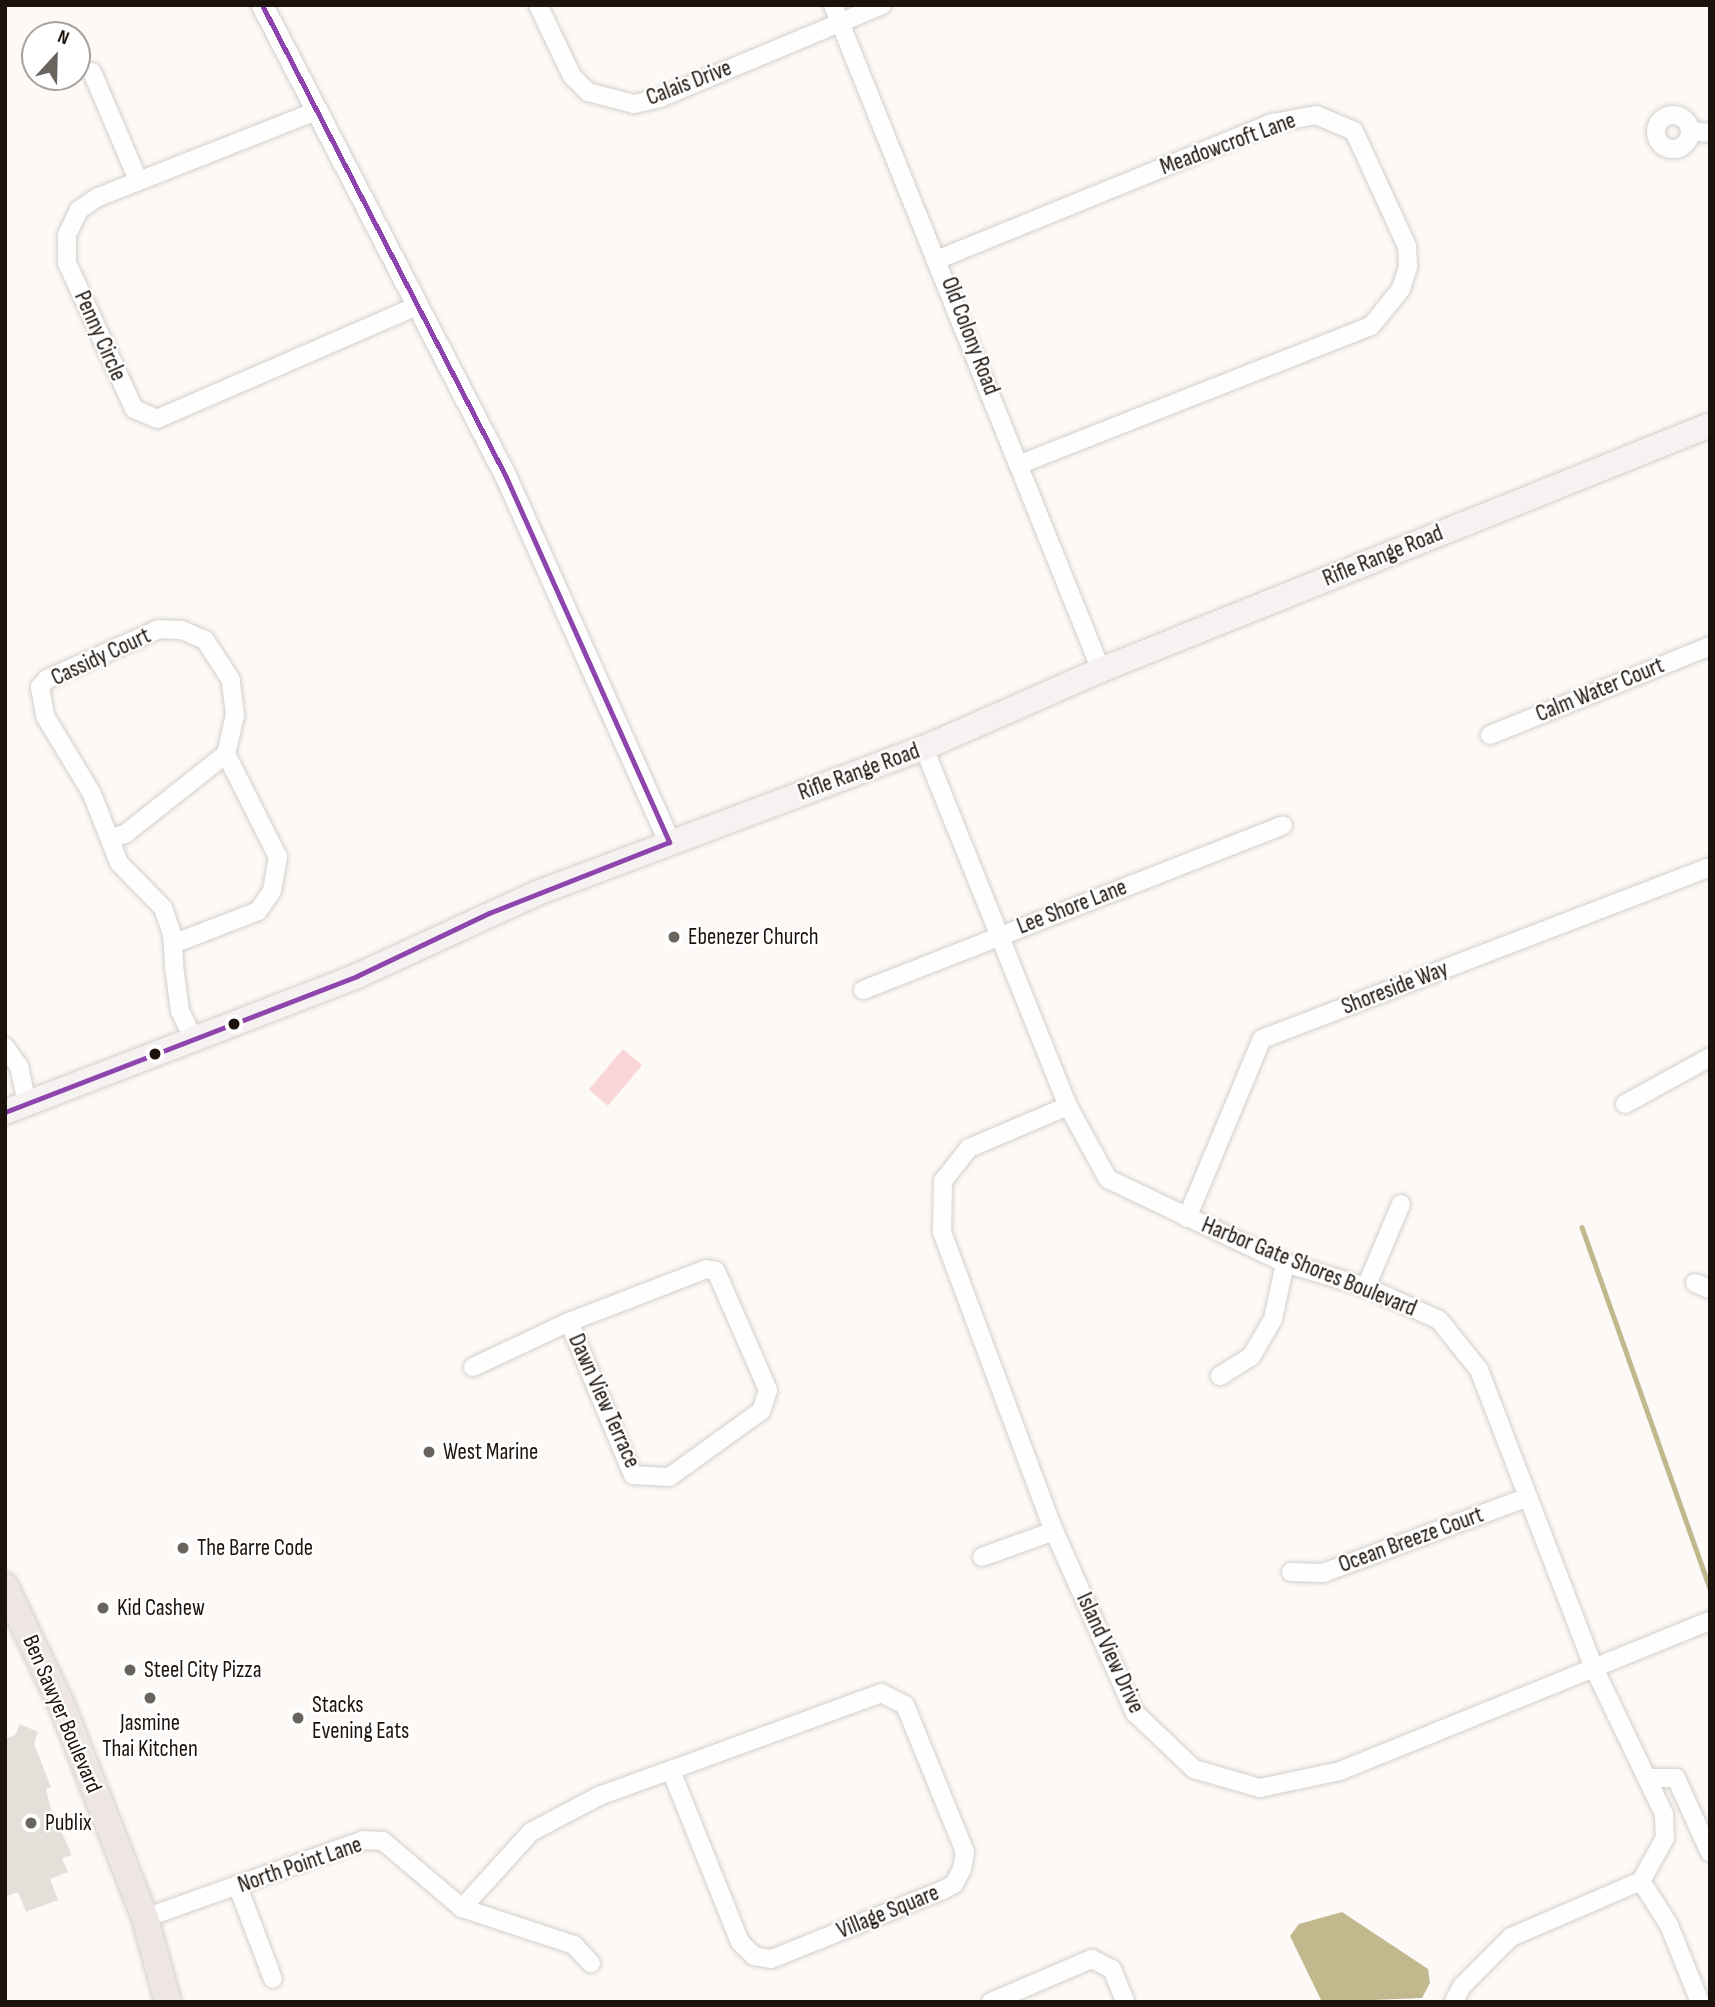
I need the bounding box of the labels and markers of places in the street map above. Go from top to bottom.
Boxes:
place label: Ebenezer Church [688,923,819,951]
marker: Ebenezer Church [666,929,682,945]
unlabelled marker [227,1017,241,1031]
unlabelled marker [148,1047,162,1061]
place label: West Marine [443,1438,538,1466]
marker: West Marine [421,1444,437,1460]
place label: The Barre Code [197,1534,313,1562]
marker: The Barre Code [175,1540,191,1556]
place label: Kid Cashew [117,1594,205,1622]
marker: Kid Cashew [95,1600,111,1616]
place label: Steel City Pizza [144,1656,261,1684]
marker: Steel City Pizza [122,1662,138,1678]
marker: Jasmine Thai Kitchen [142,1690,158,1706]
place label: Stacks Evening Eats [312,1691,409,1745]
place label: Jasmine Thai Kitchen [102,1709,198,1763]
marker: Stacks Evening Eats [290,1710,306,1726]
place label: Publix [45,1809,92,1837]
marker: Publix [23,1815,39,1831]

